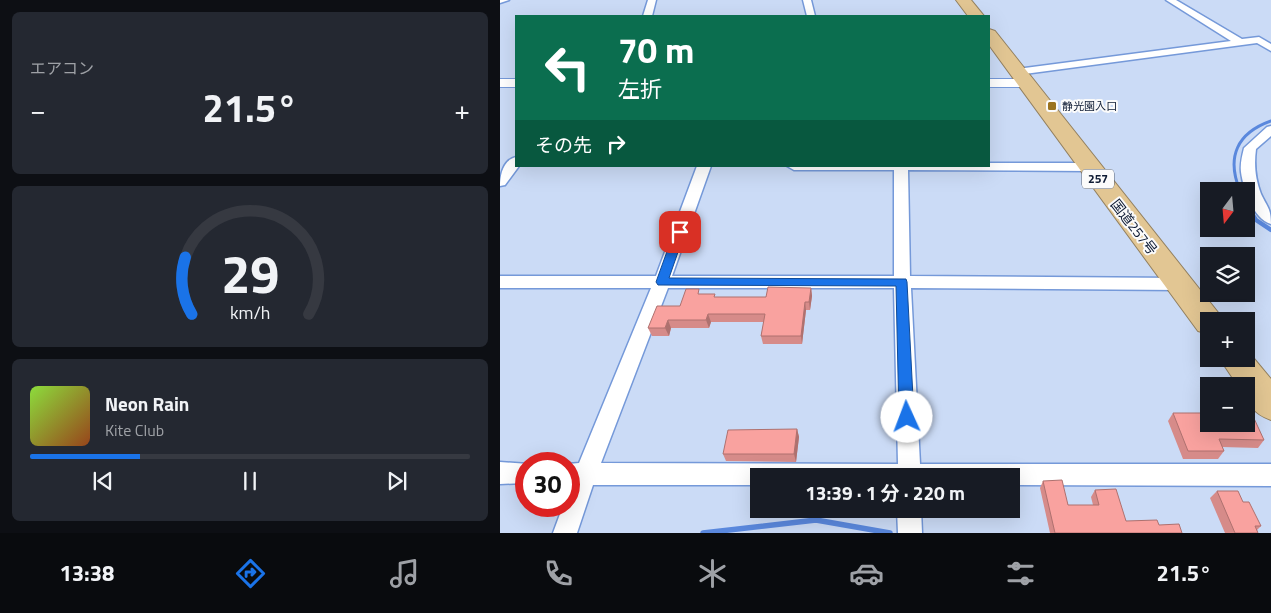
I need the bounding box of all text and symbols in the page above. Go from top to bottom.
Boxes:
text: 70 m [618,23,694,77]
icon: left [535,35,600,100]
text: エアコン [30,56,94,80]
text: 左折 [618,72,662,106]
text: 21.5° [203,79,297,137]
text: − [30,88,46,131]
text: + [454,88,470,131]
place label: 静光園入口 [1062,98,1117,114]
marker: 静光園入口 [1046,100,1058,112]
text: その先 [535,130,592,159]
icon: right [602,130,630,158]
road number: 257 [1082,170,1114,188]
north arrow [1200,182,1255,238]
map controls [1200,182,1255,432]
street label: 国道257号 [1106,194,1163,259]
pin [659,211,701,253]
icon: arrive [666,218,694,246]
text: 29 [221,234,279,313]
button: layers [1200,247,1255,302]
text: km/h [230,299,270,326]
button: + [1200,312,1255,367]
button: − [1200,377,1255,432]
text: Neon Rain [105,389,189,418]
position arrow [880,390,932,442]
text: Kite Club [105,418,164,442]
speed limit sign: 30 [515,452,580,517]
icon: previous [89,467,117,495]
icon: pause [236,467,264,495]
icon: next [383,467,411,495]
text: 13:39 · 1 分 · 220 m [805,478,965,507]
text: 13:38 [59,556,114,590]
icon: directions [233,556,268,591]
icon: music [387,556,422,591]
icon: phone [541,556,576,591]
icon: climate [695,556,730,591]
icon: car [849,556,884,591]
icon: filters [1003,556,1038,591]
text: 21.5° [1157,556,1212,590]

